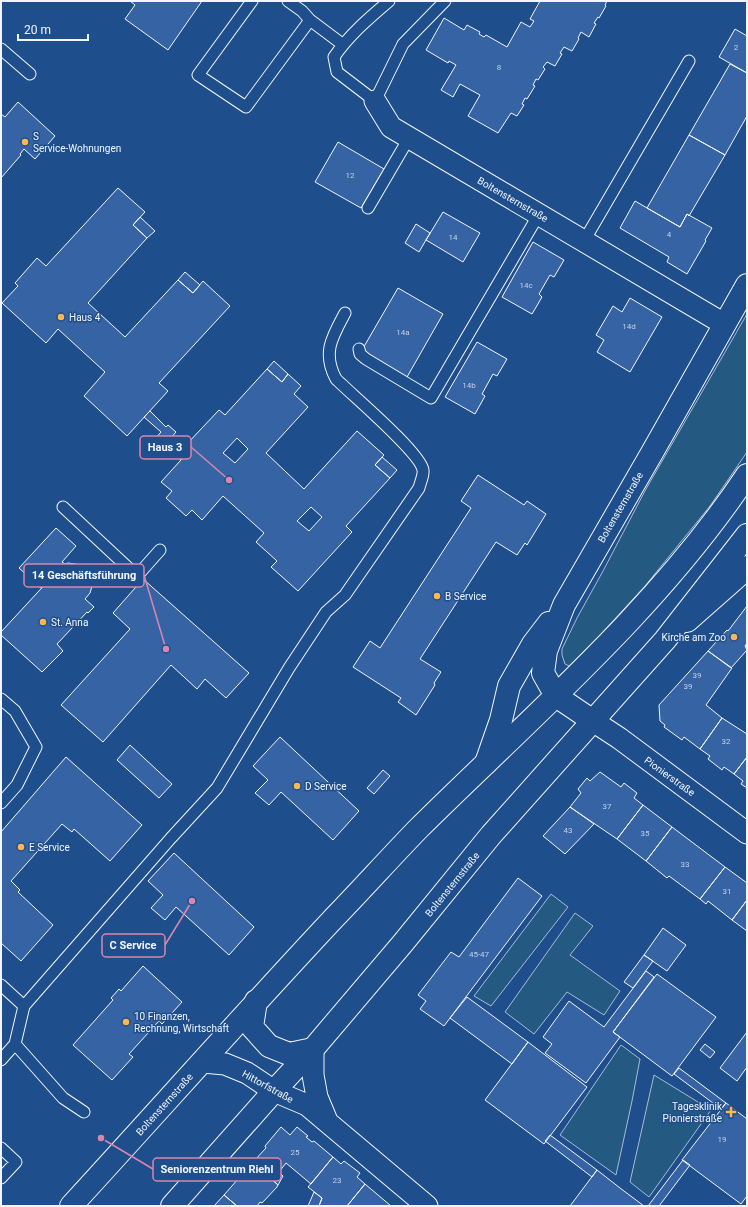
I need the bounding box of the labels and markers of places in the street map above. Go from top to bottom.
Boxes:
place label: S Service-Wohnungen [33,131,121,154]
marker: S Service-Wohnungen [20,137,30,147]
marker: Haus 4 [56,312,66,322]
place label: Haus 4 [69,312,101,323]
callout: Haus 3 [140,436,191,459]
callout: 14 Geschäftsführung [24,564,144,587]
marker: B Service [432,591,442,601]
place label: B Service [445,591,486,602]
marker: St. Anna [38,617,48,627]
place label: St. Anna [51,617,88,628]
place label: Kirche am Zoo [661,632,726,643]
marker: Kirche am Zoo [729,632,739,642]
marker: D Service [292,781,302,791]
place label: D Service [305,781,347,792]
marker: E Service [16,842,26,852]
place label: E Service [29,842,70,853]
callout: C Service [102,934,165,957]
place label: 10 Finanzen, Rechnung, Wirtschaft [134,1011,229,1034]
marker: 10 Finanzen, Rechnung, Wirtschaft [121,1017,131,1027]
place label: Tagesklinik Pionierstraße [663,1101,723,1124]
marker: Tagesklinik Pionierstraße [725,1106,737,1118]
callout: Seniorenzentrum Riehl [153,1158,281,1181]

